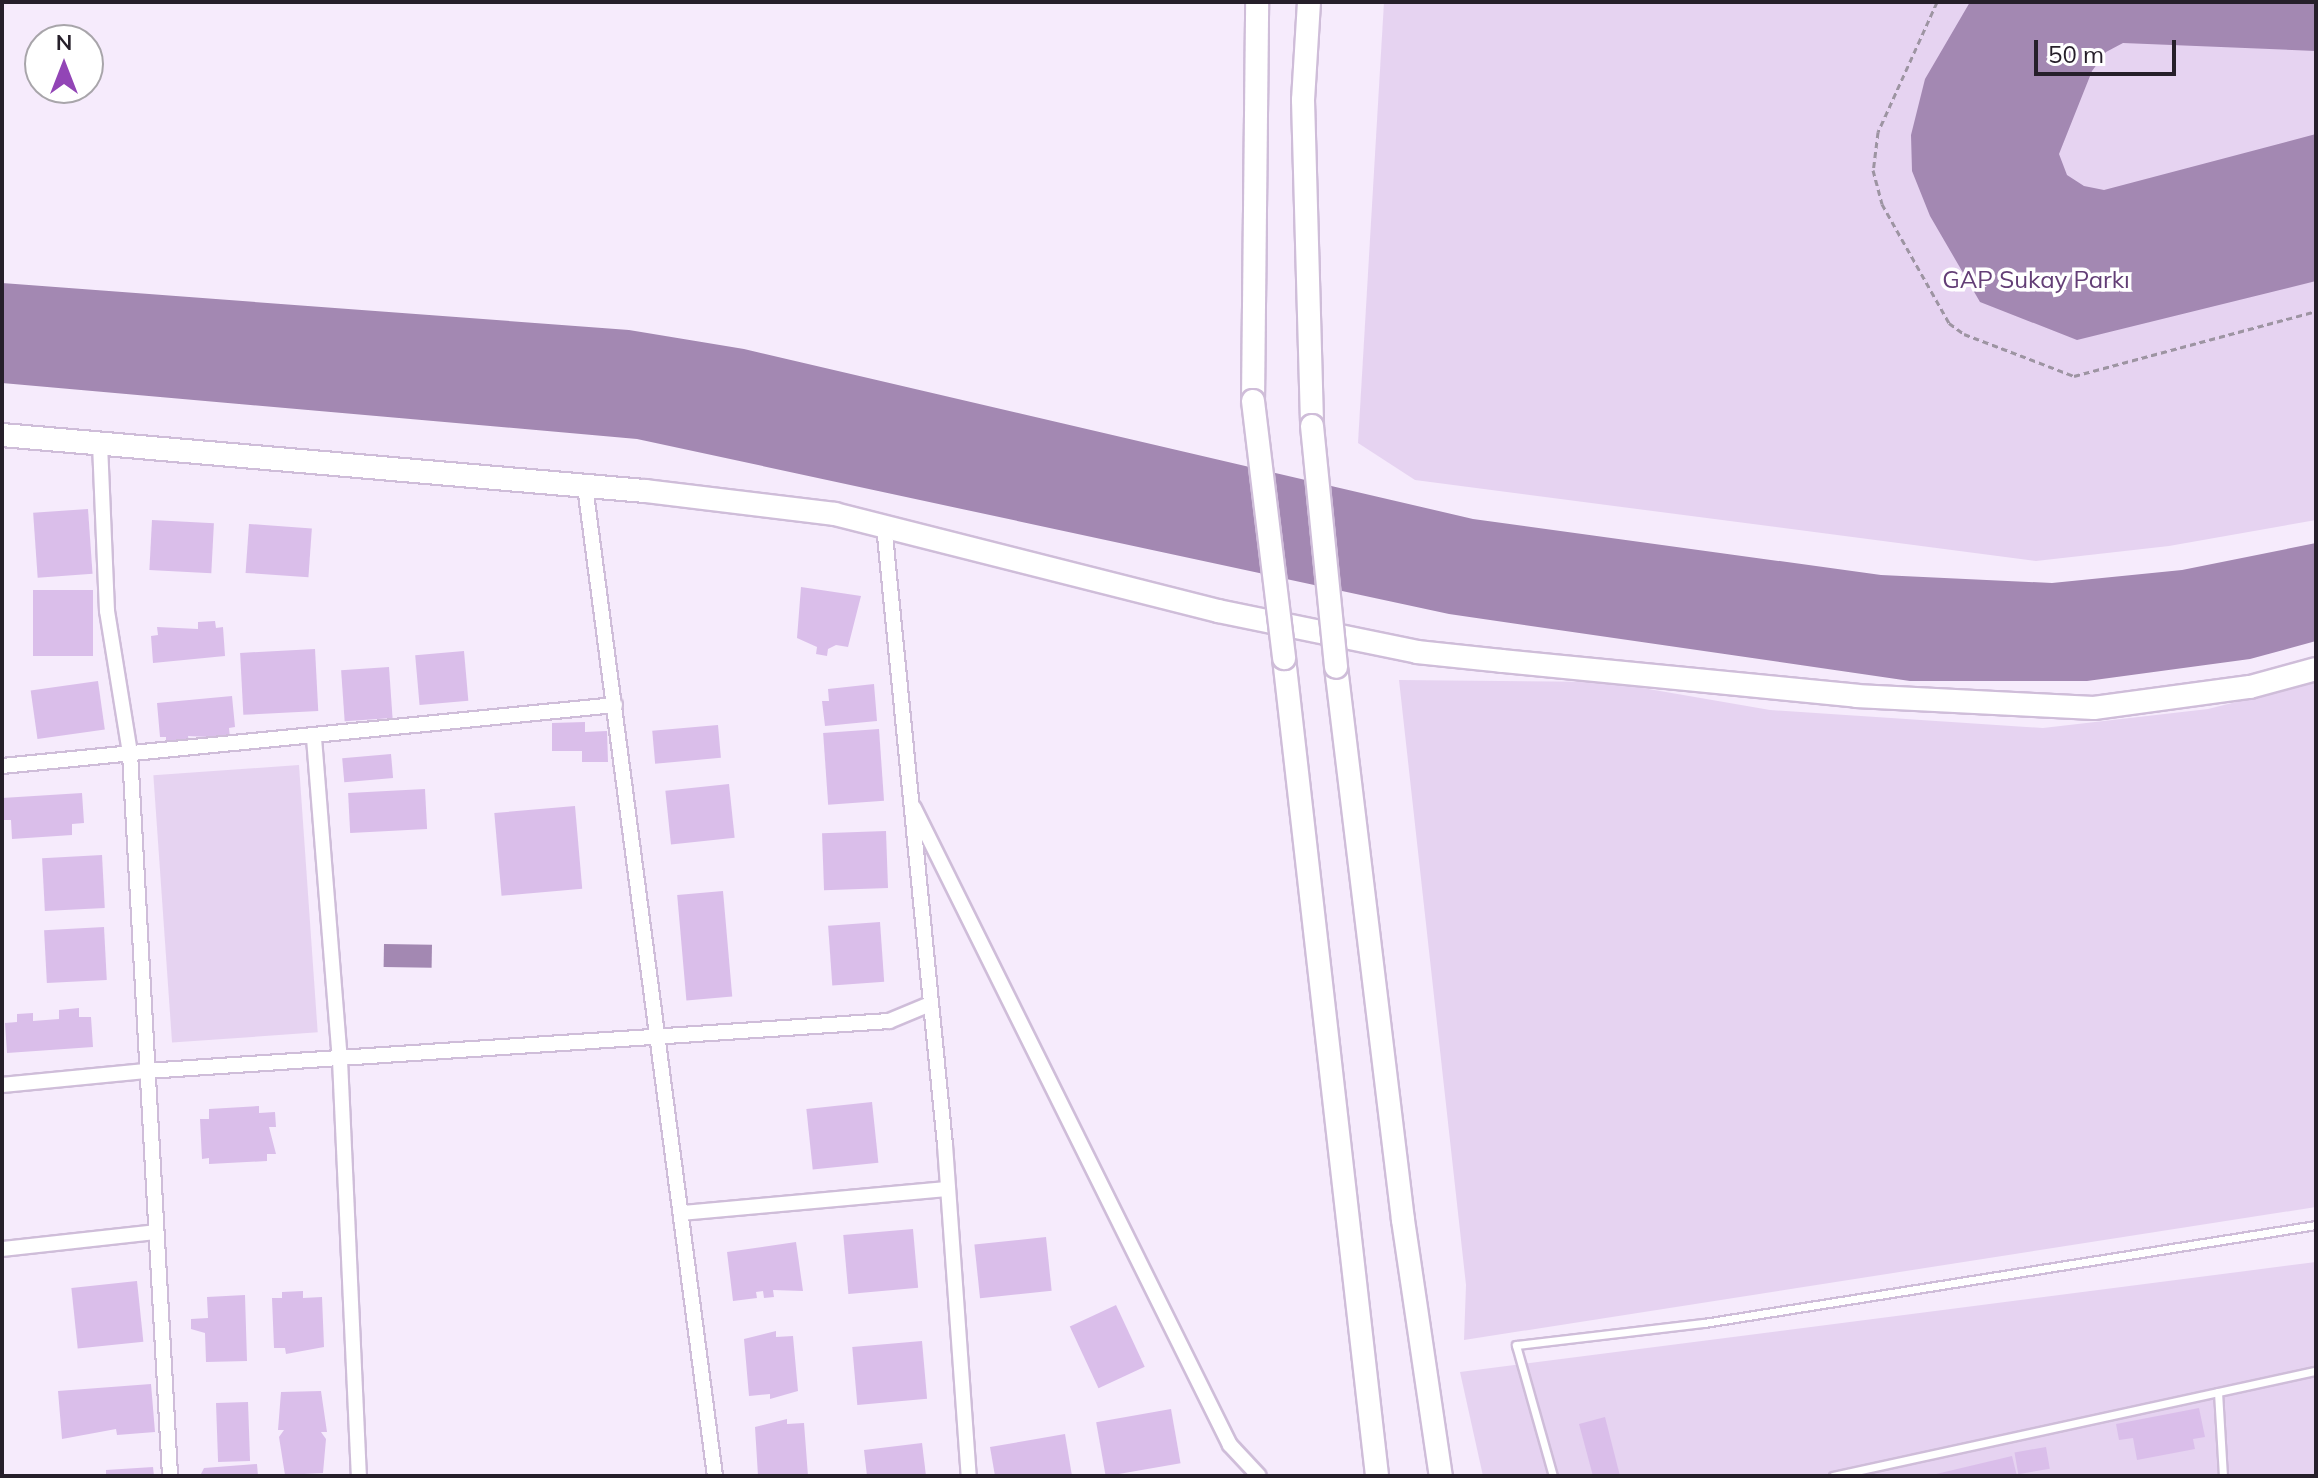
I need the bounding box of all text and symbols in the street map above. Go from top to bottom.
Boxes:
north arrow [24,24,104,104]
scale bar [2038,24,2180,74]
text: N [56,28,72,56]
text: 50 m [2048,39,2104,69]
park label: GAP Sukay Parkı [1942,266,2130,294]

